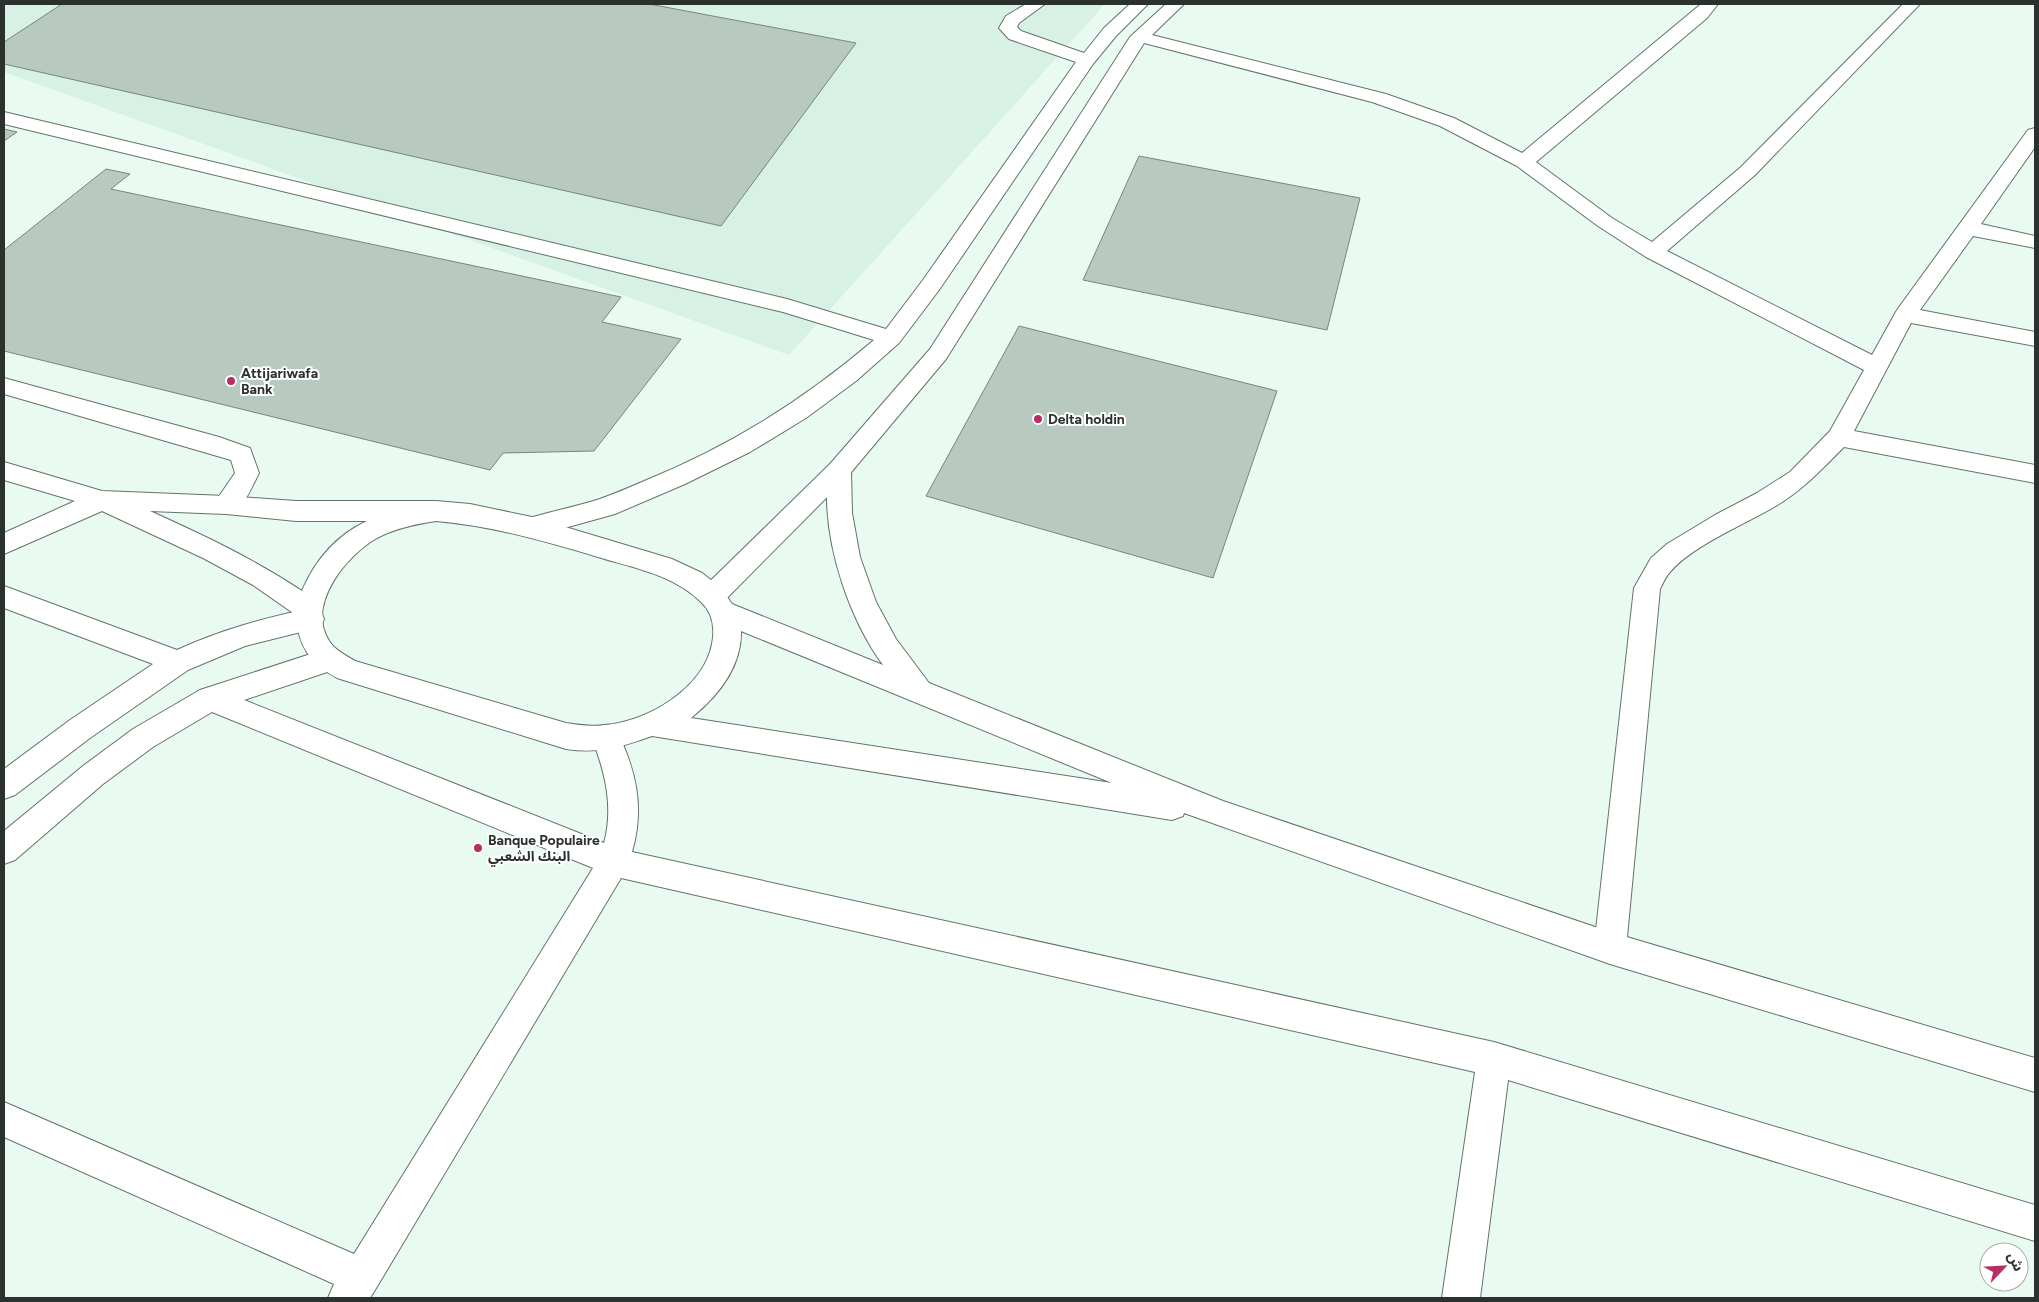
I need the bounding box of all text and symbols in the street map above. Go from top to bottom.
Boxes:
place label: Attijariwafa Bank [241,365,318,398]
marker: Attijariwafa Bank [225,375,237,387]
place label: Delta holdin [1048,411,1125,428]
marker: Delta holdin [1032,413,1044,425]
place label: Banque Populaire البنك الشعبي [488,832,600,867]
marker: Banque Populaire البنك الشعبي [472,842,484,854]
north arrow [1979,1242,2029,1292]
text: ش [2004,1249,2027,1274]

